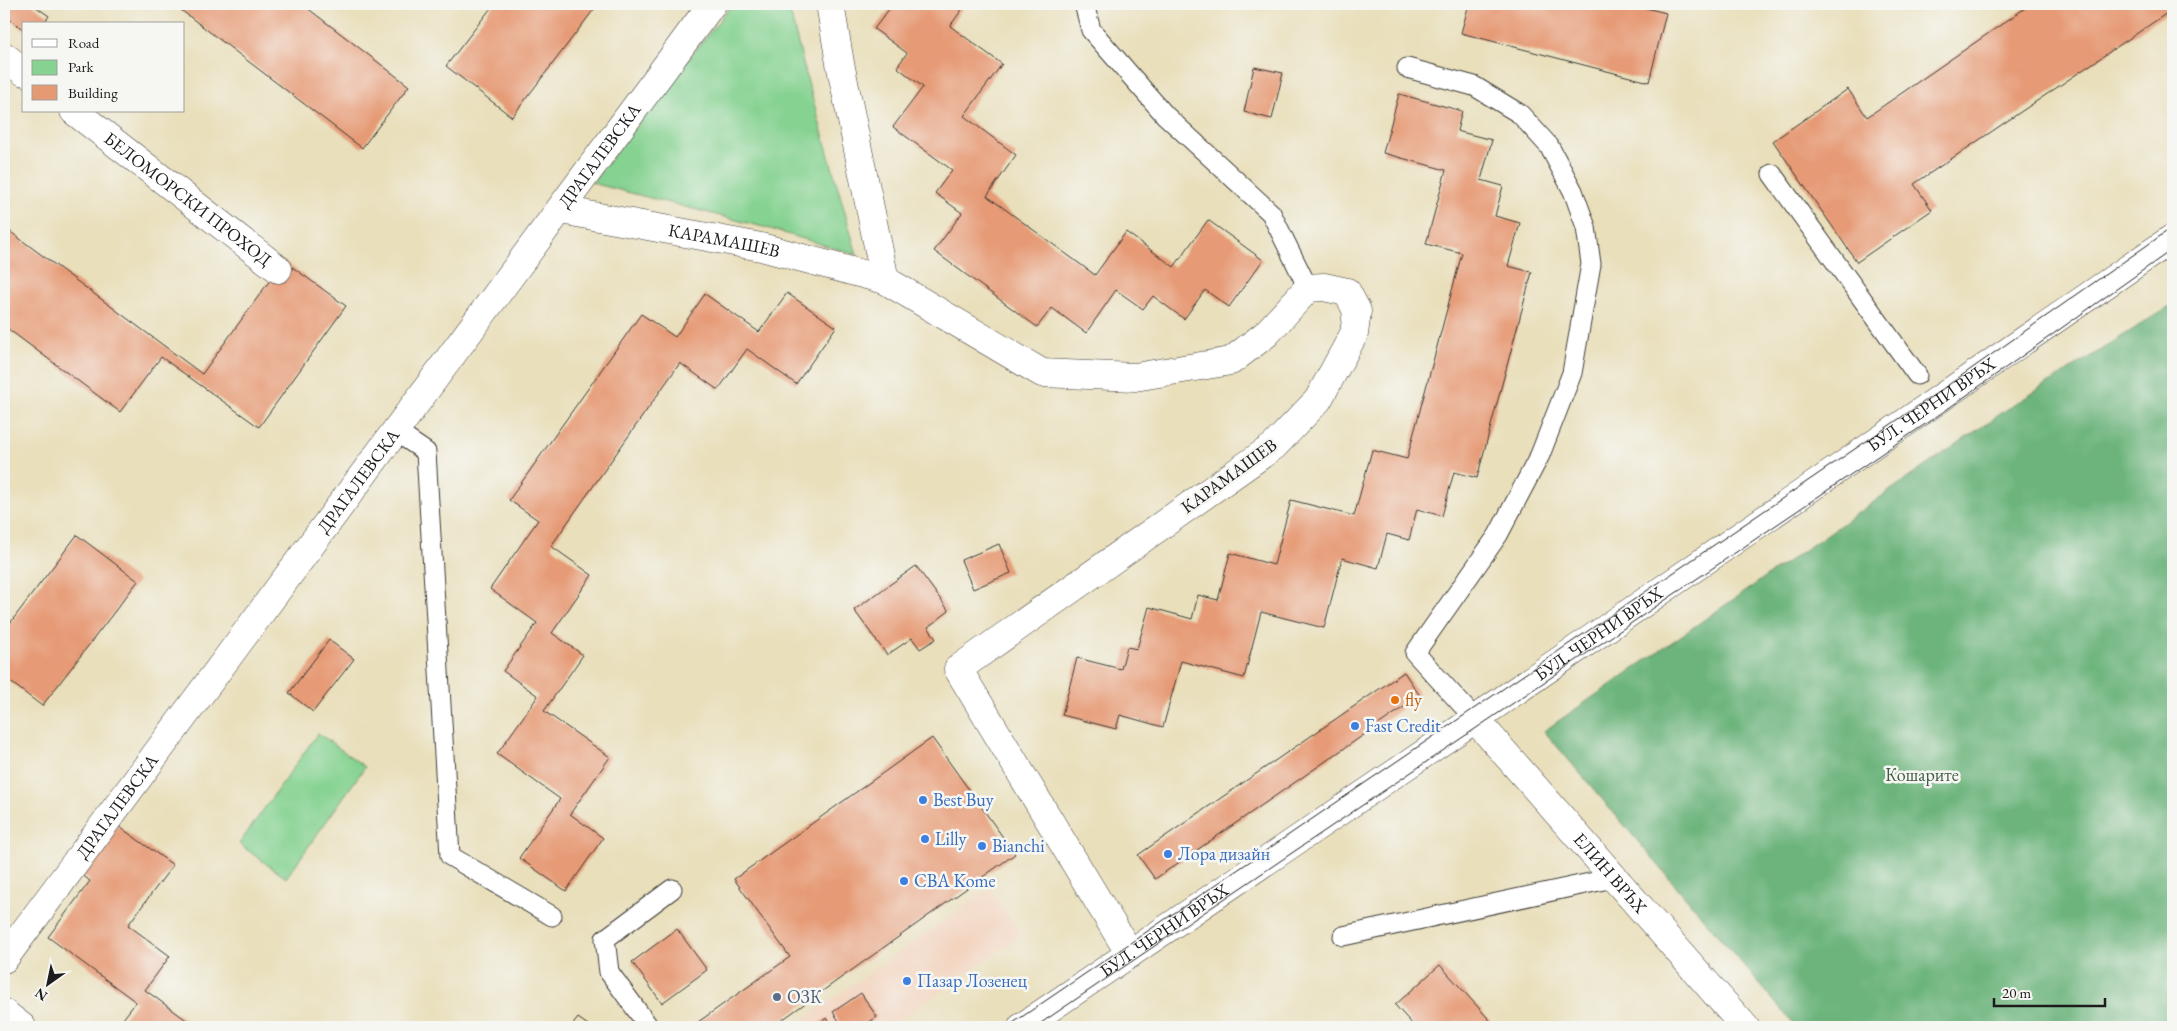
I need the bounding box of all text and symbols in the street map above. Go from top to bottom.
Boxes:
legend [22,22,185,112]
text: Road [68,33,100,52]
text: Park [68,57,95,76]
text: Building [68,83,118,102]
street label: ДРАГАЛЕВСКА [553,98,646,212]
street label: БЕЛОМОРСКИ ПРОХОД [100,127,277,271]
street label: КАРАМАШЕВ [667,218,783,263]
street label: БУЛ. ЧЕРНИ ВРЪХ [1862,352,2000,456]
street label: ДРАГАЛЕВСКА [312,423,405,538]
street label: КАРАМАШЕВ [1176,433,1281,518]
street label: БУЛ. ЧЕРНИ ВРЪХ [1530,581,1667,686]
place label: fly [1405,688,1422,711]
marker: fly [1389,694,1401,706]
place label: Fast Credit [1365,714,1441,737]
marker: Fast Credit [1349,720,1361,732]
street label: ДРАГАЛЕВСКА [70,749,163,863]
park label: Кошарите [1885,763,1959,786]
place label: Best Buy [933,788,994,811]
marker: Best Buy [917,794,929,806]
place label: Lilly [935,827,967,850]
street label: ЕЛИН ВРЪХ [1569,828,1652,918]
marker: Lilly [919,833,931,845]
place label: Bianchi [992,834,1045,857]
marker: Bianchi [976,840,988,852]
place label: Лора дизайн [1178,842,1270,865]
marker: Лора дизайн [1162,848,1174,860]
place label: CBA Kome [914,869,996,892]
marker: CBA Kome [898,875,910,887]
street label: БУЛ. ЧЕРНИ ВРЪХ [1095,878,1233,982]
north arrow [22,958,72,1008]
place label: Пазар Лозенец [917,969,1028,992]
marker: Пазар Лозенец [901,975,913,987]
scale bar [1994,976,2106,1008]
text: 20 m [2002,983,2031,1002]
text: N [31,984,51,1006]
place label: ОЗК [787,985,822,1008]
marker: ОЗК [771,991,783,1003]

